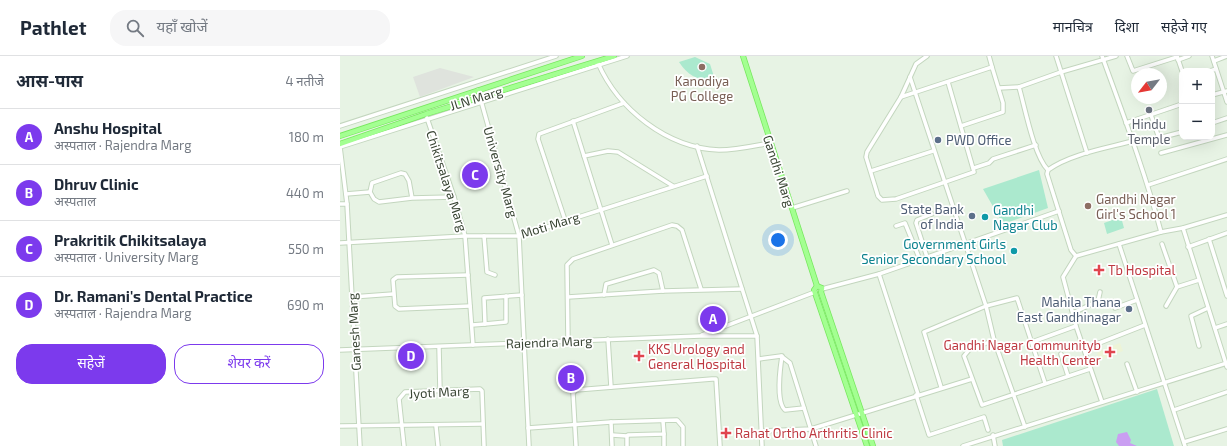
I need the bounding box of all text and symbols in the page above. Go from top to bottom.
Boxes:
search box [110,10,390,46]
text: Pathlet [20,16,86,39]
icon: search [124,17,146,39]
text: यहाँ खोजें [156,17,208,35]
text: मानचित्र [1053,18,1093,35]
text: दिशा [1115,18,1139,35]
text: सहेजे गए [1161,18,1207,35]
marker: Kanodiya PG College [697,62,707,72]
north arrow [1131,68,1167,104]
map controls [1179,68,1215,140]
button: + [1179,68,1215,104]
text: आस-पास [16,70,83,90]
text: 4 नतीजे [285,73,324,89]
place label: Kanodiya PG College [671,73,733,104]
street label: JLN Marg [448,82,504,114]
button: − [1179,104,1215,140]
marker: Hindu Temple [1144,105,1154,115]
place label: Hindu Temple [1128,116,1170,147]
text: Anshu Hospital [54,119,162,137]
street label: University Marg [480,125,522,219]
street label: Chikitsalaya Marg [423,128,471,234]
text: A [25,129,33,145]
text: 180 m [289,129,324,145]
place label: PWD Office [946,132,1012,148]
street label: Gandhi Marg [760,133,798,209]
marker: PWD Office [933,135,943,145]
text: अस्पताल · Rajendra Marg [54,137,191,153]
pin: C [462,160,488,190]
text: Dhruv Clinic [54,175,139,193]
text: B [25,185,33,201]
text: 440 m [286,185,324,201]
place label: Gandhi Nagar Girl's School 1 [1096,191,1176,222]
text: अस्पताल [54,193,96,209]
place label: State Bank of India [900,201,964,232]
marker: Gandhi Nagar Girl's School 1 [1083,201,1093,211]
place label: Gandhi Nagar Club [993,202,1058,233]
street label: Moti Marg [519,208,581,242]
marker: State Bank of India [967,211,977,221]
marker: Gandhi Nagar Club [980,212,990,222]
your location [768,230,788,250]
text: Prakritik Chikitsalaya [54,231,206,249]
place label: Government Girls Senior Secondary School [861,236,1006,267]
text: C [25,241,33,257]
text: 550 m [288,241,324,257]
marker: Government Girls Senior Secondary School [1009,246,1019,256]
text: अस्पताल · University Marg [54,249,199,265]
place label: Tb Hospital [1108,262,1175,278]
marker: Tb Hospital [1093,264,1105,276]
text: Dr. Ramani's Dental Practice [54,287,253,305]
street label: Ganesh Marg [344,293,364,371]
place label: Mahila Thana East Gandhinagar [1017,294,1121,325]
text: D [25,297,33,313]
text: 690 m [287,297,324,313]
pin: A [700,304,726,334]
marker: Mahila Thana East Gandhinagar [1124,304,1134,314]
text: अस्पताल · Rajendra Marg [54,305,191,321]
street label: Rajendra Marg [505,332,593,352]
place label: Gandhi Nagar Communityb Health Center [944,337,1101,368]
pin: D [398,341,424,371]
place label: KKS Urology and General Hospital [648,341,746,372]
button: सहेजें [16,344,166,384]
button: शेयर करें [174,344,324,384]
marker: Gandhi Nagar Communityb Health Center [1104,346,1116,358]
marker: KKS Urology and General Hospital [633,350,645,362]
pin: B [558,363,584,393]
street label: Jyoti Marg [408,382,470,402]
place label: Rahat Ortho Arthritis Clinic [735,425,893,441]
marker: Rahat Ortho Arthritis Clinic [720,427,732,439]

